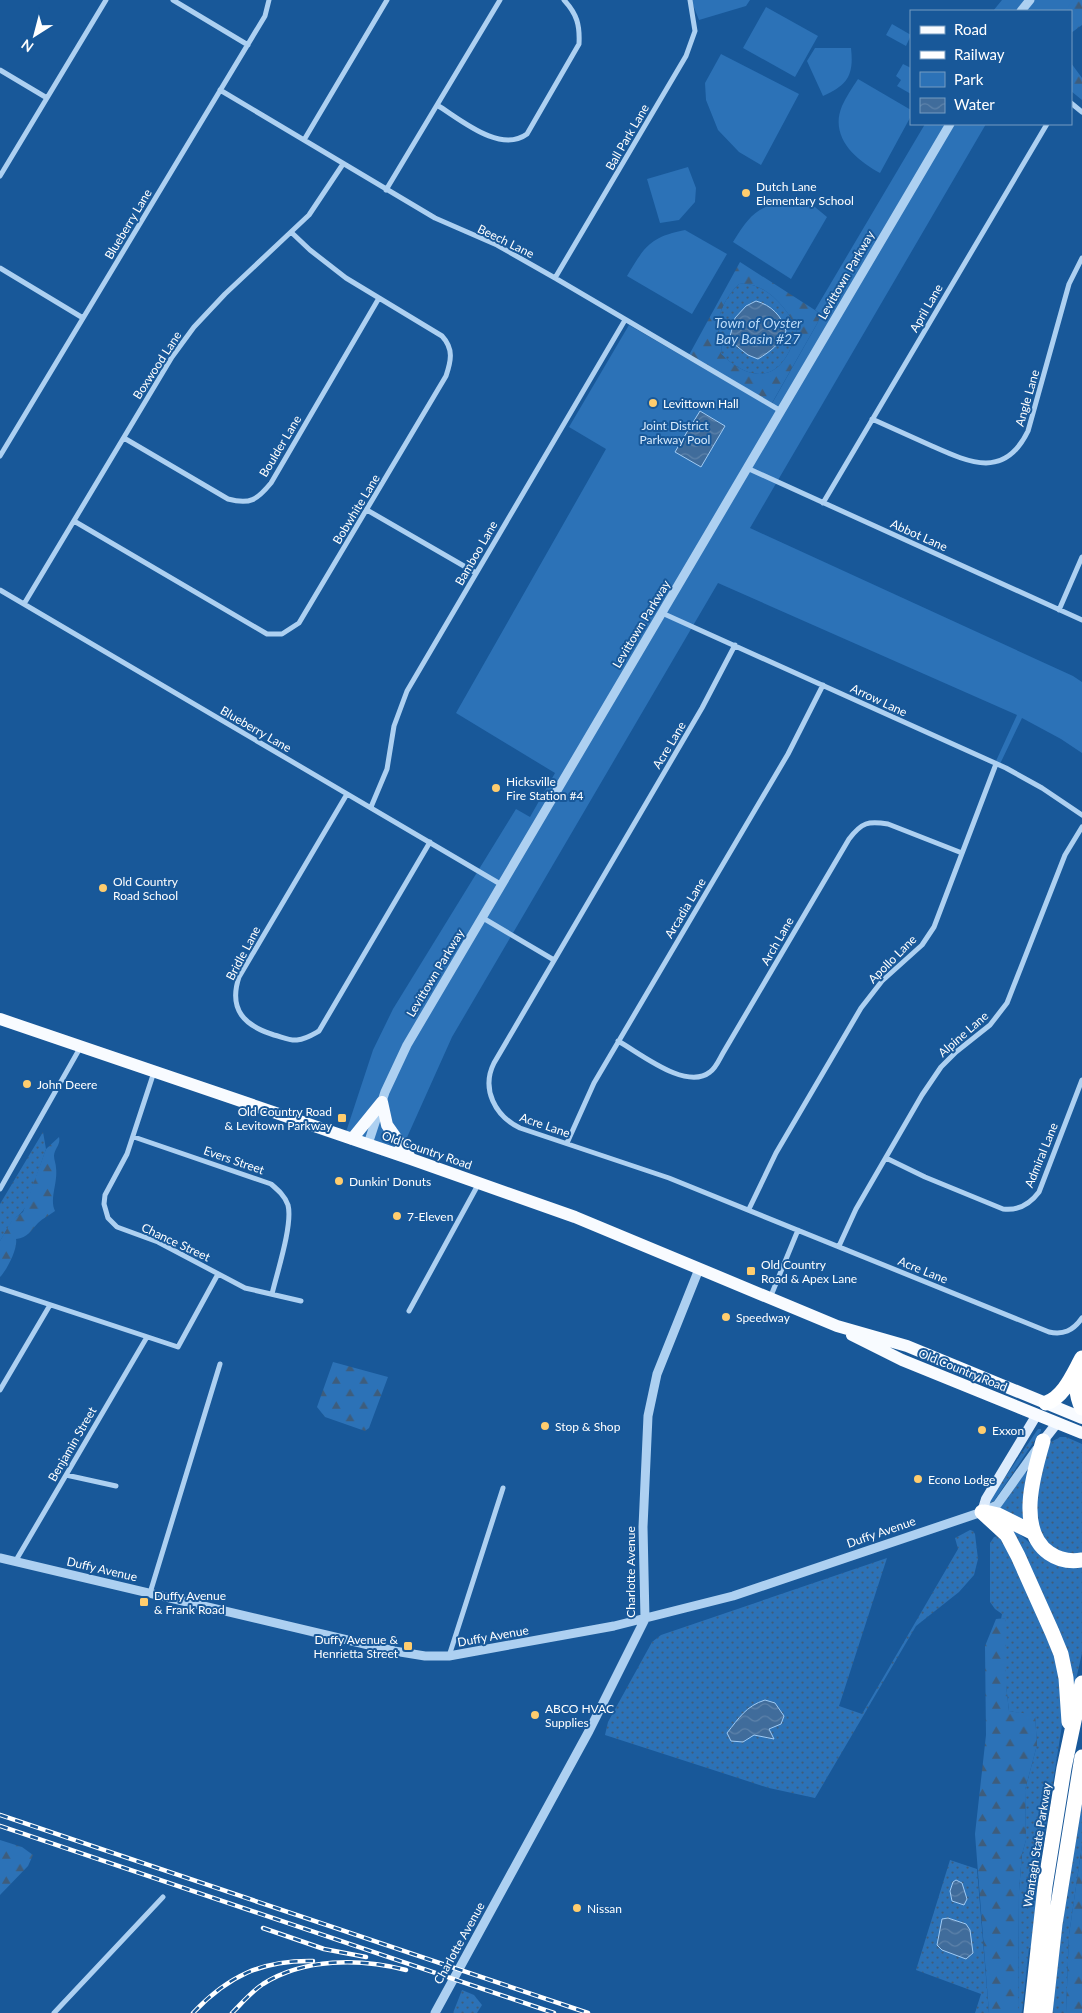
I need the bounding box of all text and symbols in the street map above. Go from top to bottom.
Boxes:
north arrow [10,10,60,60]
legend [910,10,1072,125]
text: Road [954,20,987,38]
text: N [18,36,36,56]
text: Railway [954,45,1005,63]
text: Park [954,70,984,88]
text: Water [954,95,995,113]
street label: Ball Park Lane [602,101,652,173]
place label: Dutch Lane Elementary School [756,179,854,208]
street label: Blueberry Lane [101,186,155,262]
marker: Dutch Lane Elementary School [740,187,752,199]
street label: Beech Lane [475,221,537,261]
street label: Levittown Parkway [815,227,878,322]
street label: April Lane [906,281,946,335]
water label: Town of Oyster Bay Basin #27 [714,314,802,347]
street label: Boxwood Lane [129,328,185,402]
street label: Angle Lane [1012,368,1042,428]
place label: Levittown Hall [663,396,739,411]
marker: Levittown Hall [647,397,659,409]
street label: Boulder Lane [256,412,304,480]
park label: Joint District Parkway Pool [640,418,710,447]
street label: Bobwhite Lane [329,471,383,547]
street label: Abbot Lane [888,516,950,554]
street label: Bamboo Lane [451,518,501,588]
street label: Levittown Parkway [609,577,674,671]
street label: Arrow Lane [848,680,910,720]
street label: Blueberry Lane [218,703,294,755]
street label: Acre Lane [649,719,689,771]
place label: Hicksville Fire Station #4 [506,774,584,803]
marker: Hicksville Fire Station #4 [490,782,502,794]
place label: Old Country Road School [113,874,179,903]
street label: Arcadia Lane [661,875,709,941]
marker: Old Country Road School [97,882,109,894]
street label: Arch Lane [757,914,797,968]
street label: Bridle Lane [223,923,263,983]
street label: Levittown Parkway [403,926,468,1020]
street label: Apollo Lane [865,932,919,986]
street label: Alpine Lane [935,1008,991,1060]
place label: John Deere [37,1077,97,1092]
marker: John Deere [21,1078,33,1090]
place label: Old Country Road & Levitown Parkway [224,1104,333,1133]
street label: Acre Lane [518,1109,572,1141]
marker: Old Country Road & Levitown Parkway [336,1112,348,1124]
street label: Admiral Lane [1021,1120,1061,1190]
street label: Old Country Road [380,1128,474,1172]
street label: Evers Street [202,1143,267,1178]
place label: Dunkin' Donuts [349,1174,431,1189]
marker: Dunkin' Donuts [333,1175,345,1187]
place label: 7-Eleven [407,1209,453,1224]
marker: 7-Eleven [391,1210,403,1222]
street label: Chance Street [139,1220,213,1265]
street label: Acre Lane [896,1253,950,1287]
place label: Old Country Road & Apex Lane [761,1257,857,1286]
marker: Old Country Road & Apex Lane [745,1265,757,1277]
place label: Speedway [736,1310,791,1325]
marker: Speedway [720,1311,732,1323]
street label: Old Country Road [916,1345,1010,1395]
street label: Benjamin Street [45,1403,100,1484]
place label: Stop & Shop [555,1419,621,1434]
marker: Stop & Shop [539,1420,551,1432]
place label: Exxon [992,1423,1024,1438]
marker: Exxon [976,1424,988,1436]
place label: Econo Lodge [928,1472,995,1487]
marker: Econo Lodge [912,1473,924,1485]
street label: Duffy Avenue [845,1513,917,1551]
street label: Charlotte Avenue [623,1526,638,1618]
street label: Duffy Avenue [65,1554,139,1584]
place label: Duffy Avenue & Frank Road [154,1588,226,1617]
marker: Duffy Avenue & Frank Road [138,1596,150,1608]
street label: Duffy Avenue [456,1622,530,1650]
place label: Duffy Avenue & Henrietta Street [314,1632,399,1661]
marker: Duffy Avenue & Henrietta Street [402,1640,414,1652]
place label: ABCO HVAC Supplies [545,1701,614,1730]
marker: ABCO HVAC Supplies [529,1709,541,1721]
street label: Wantagh State Parkway [1020,1781,1054,1908]
street label: Charlotte Avenue [430,1899,488,1987]
place label: Nissan [587,1901,622,1916]
marker: Nissan [571,1902,583,1914]

